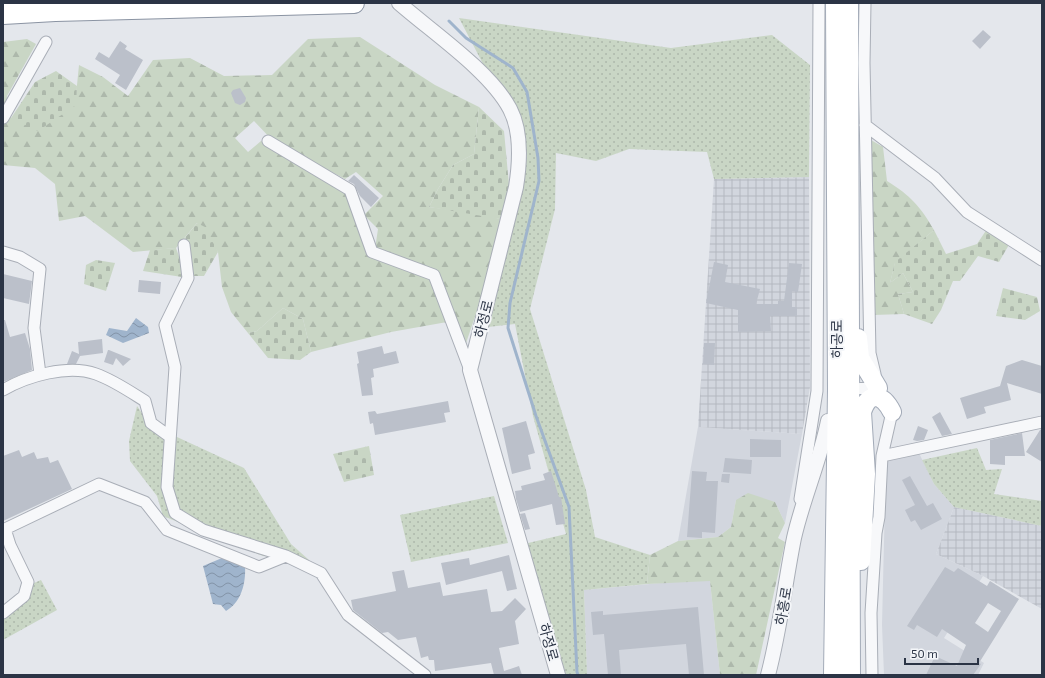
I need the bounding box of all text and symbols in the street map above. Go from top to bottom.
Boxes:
street label: 하정로 [470,298,496,340]
street label: 하공로 [828,320,845,358]
street label: 하흥로 [771,585,795,627]
street label: 하정로 [536,621,563,663]
scale bar [905,640,978,666]
text: 50 m [911,646,938,660]

